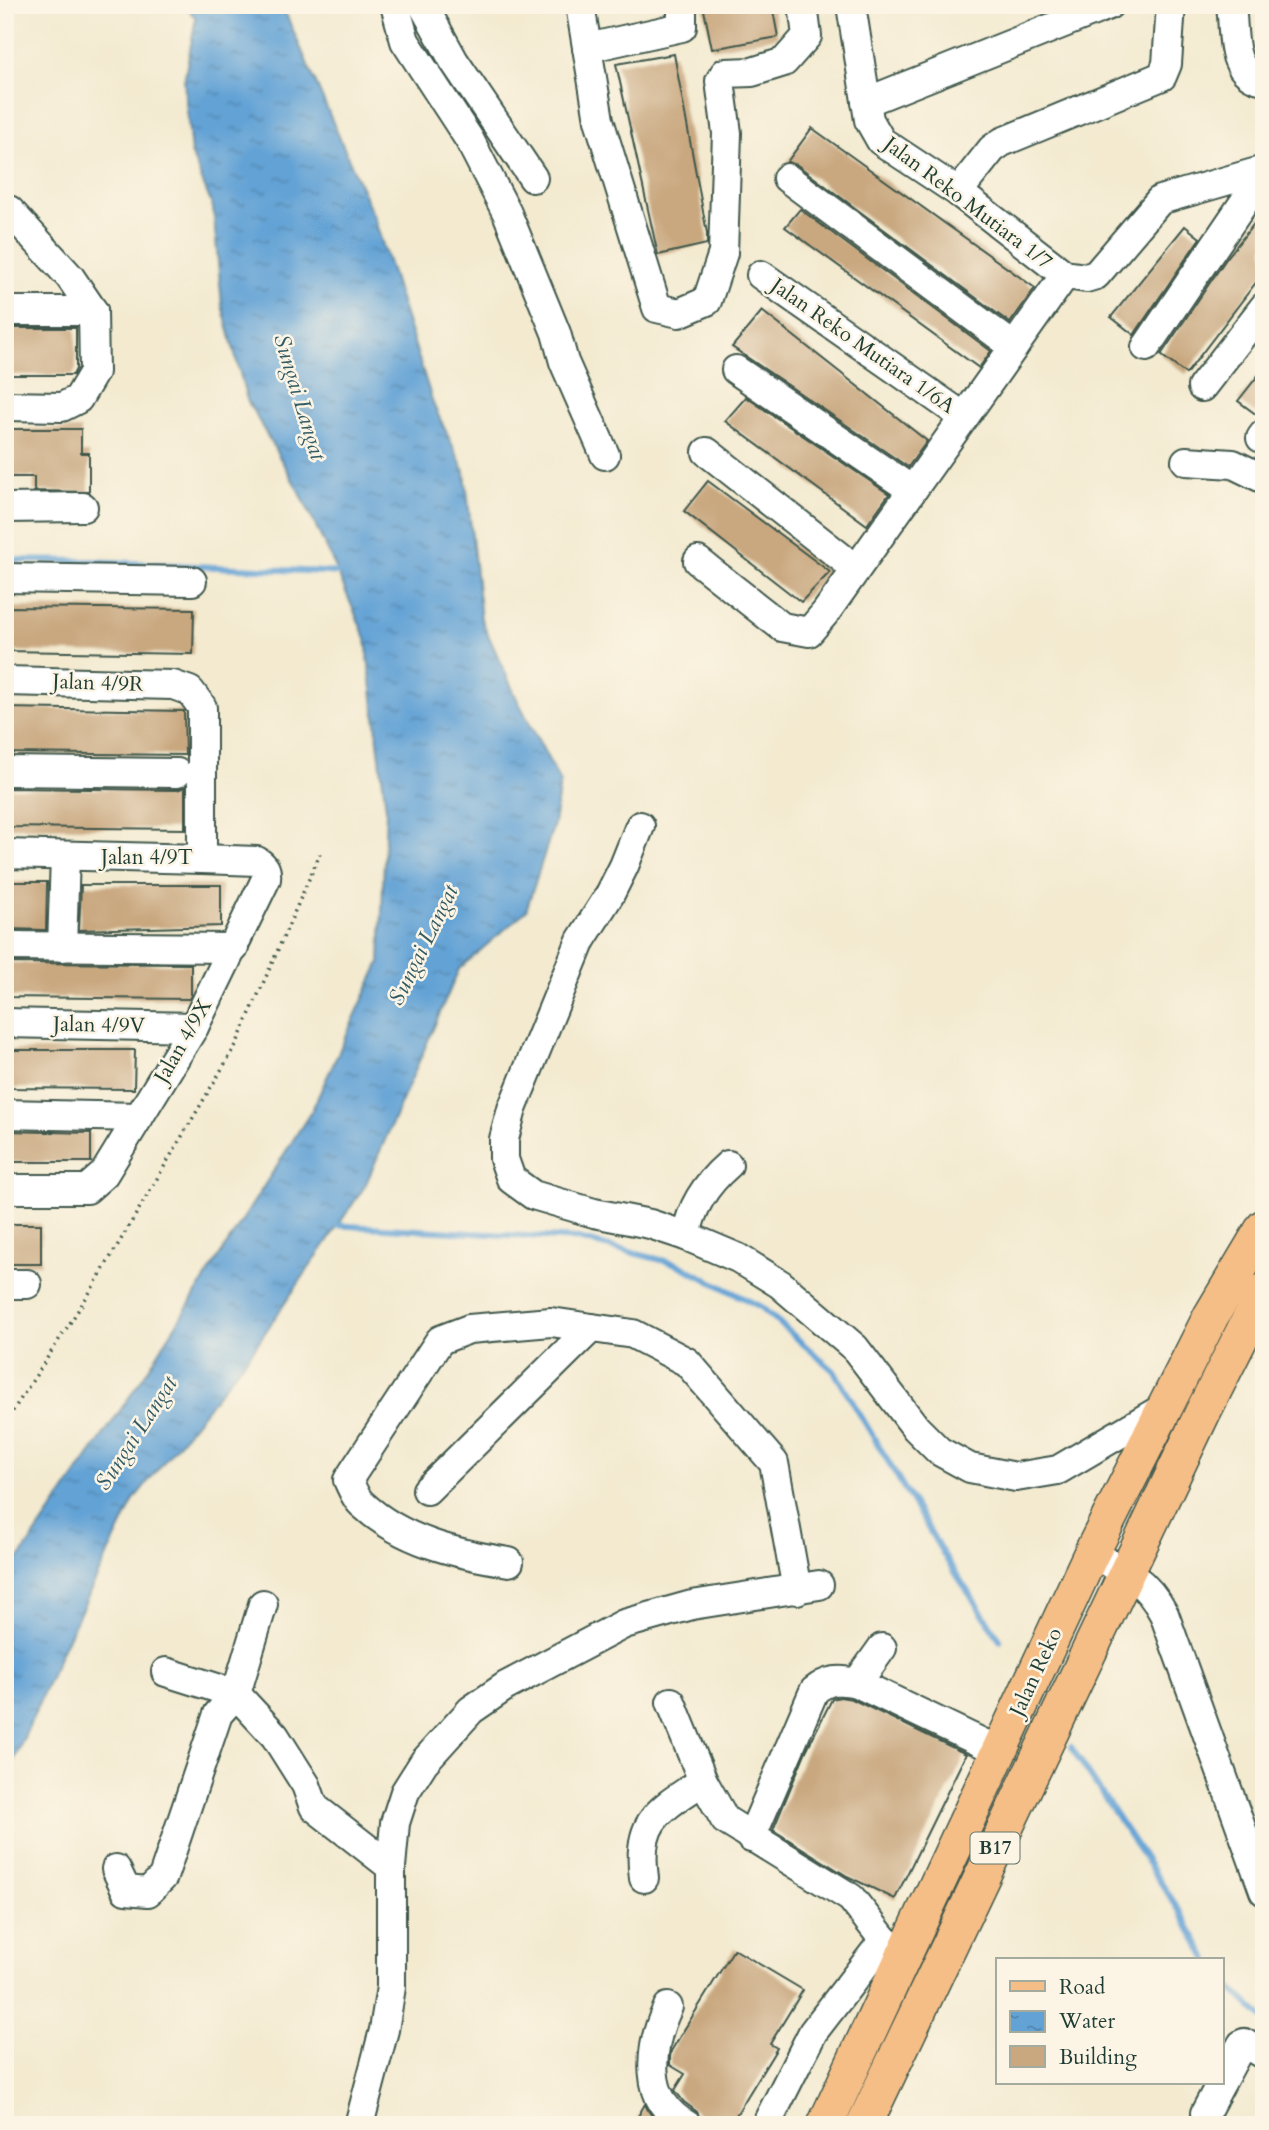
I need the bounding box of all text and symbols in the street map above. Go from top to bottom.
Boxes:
street label: Jalan Reko Mutiara 1/7 [875,128,1058,276]
street label: Jalan Reko Mutiara 1/6A [763,270,961,421]
water label: Sungai Langat [266,330,334,465]
street label: Jalan 4/9R [49,667,144,699]
street label: Jalan 4/9T [98,843,193,872]
water label: Sungai Langat [381,878,466,1010]
street label: Jalan 4/9X [146,993,219,1091]
street label: Jalan 4/9V [50,1010,146,1040]
water label: Sungai Langat [88,1369,185,1496]
street label: Jalan Reko [1002,1623,1069,1724]
road number: B17 [970,1832,1020,1864]
legend [996,1958,1224,2084]
text: Road [1059,1973,1105,2002]
text: Water [1058,2007,1115,2036]
text: Building [1059,2043,1137,2072]

